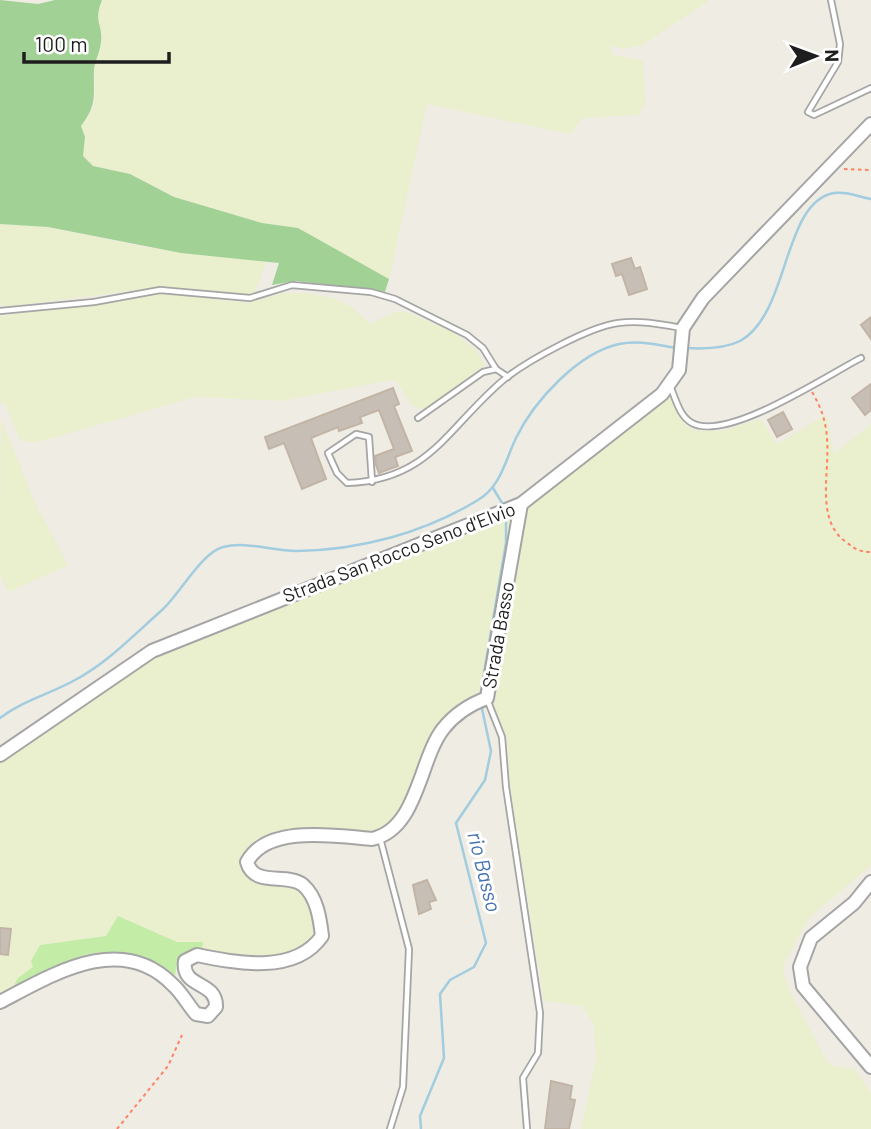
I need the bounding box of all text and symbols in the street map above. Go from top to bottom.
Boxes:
scale bar [24,21,170,65]
north arrow [780,21,850,91]
text: 100 m [35,31,88,56]
text: N [821,49,844,62]
street label: Strada San Rocco Seno d'Elvio [279,496,518,607]
street label: Strada Basso [477,580,518,690]
water label: rio Basso [463,829,507,914]

